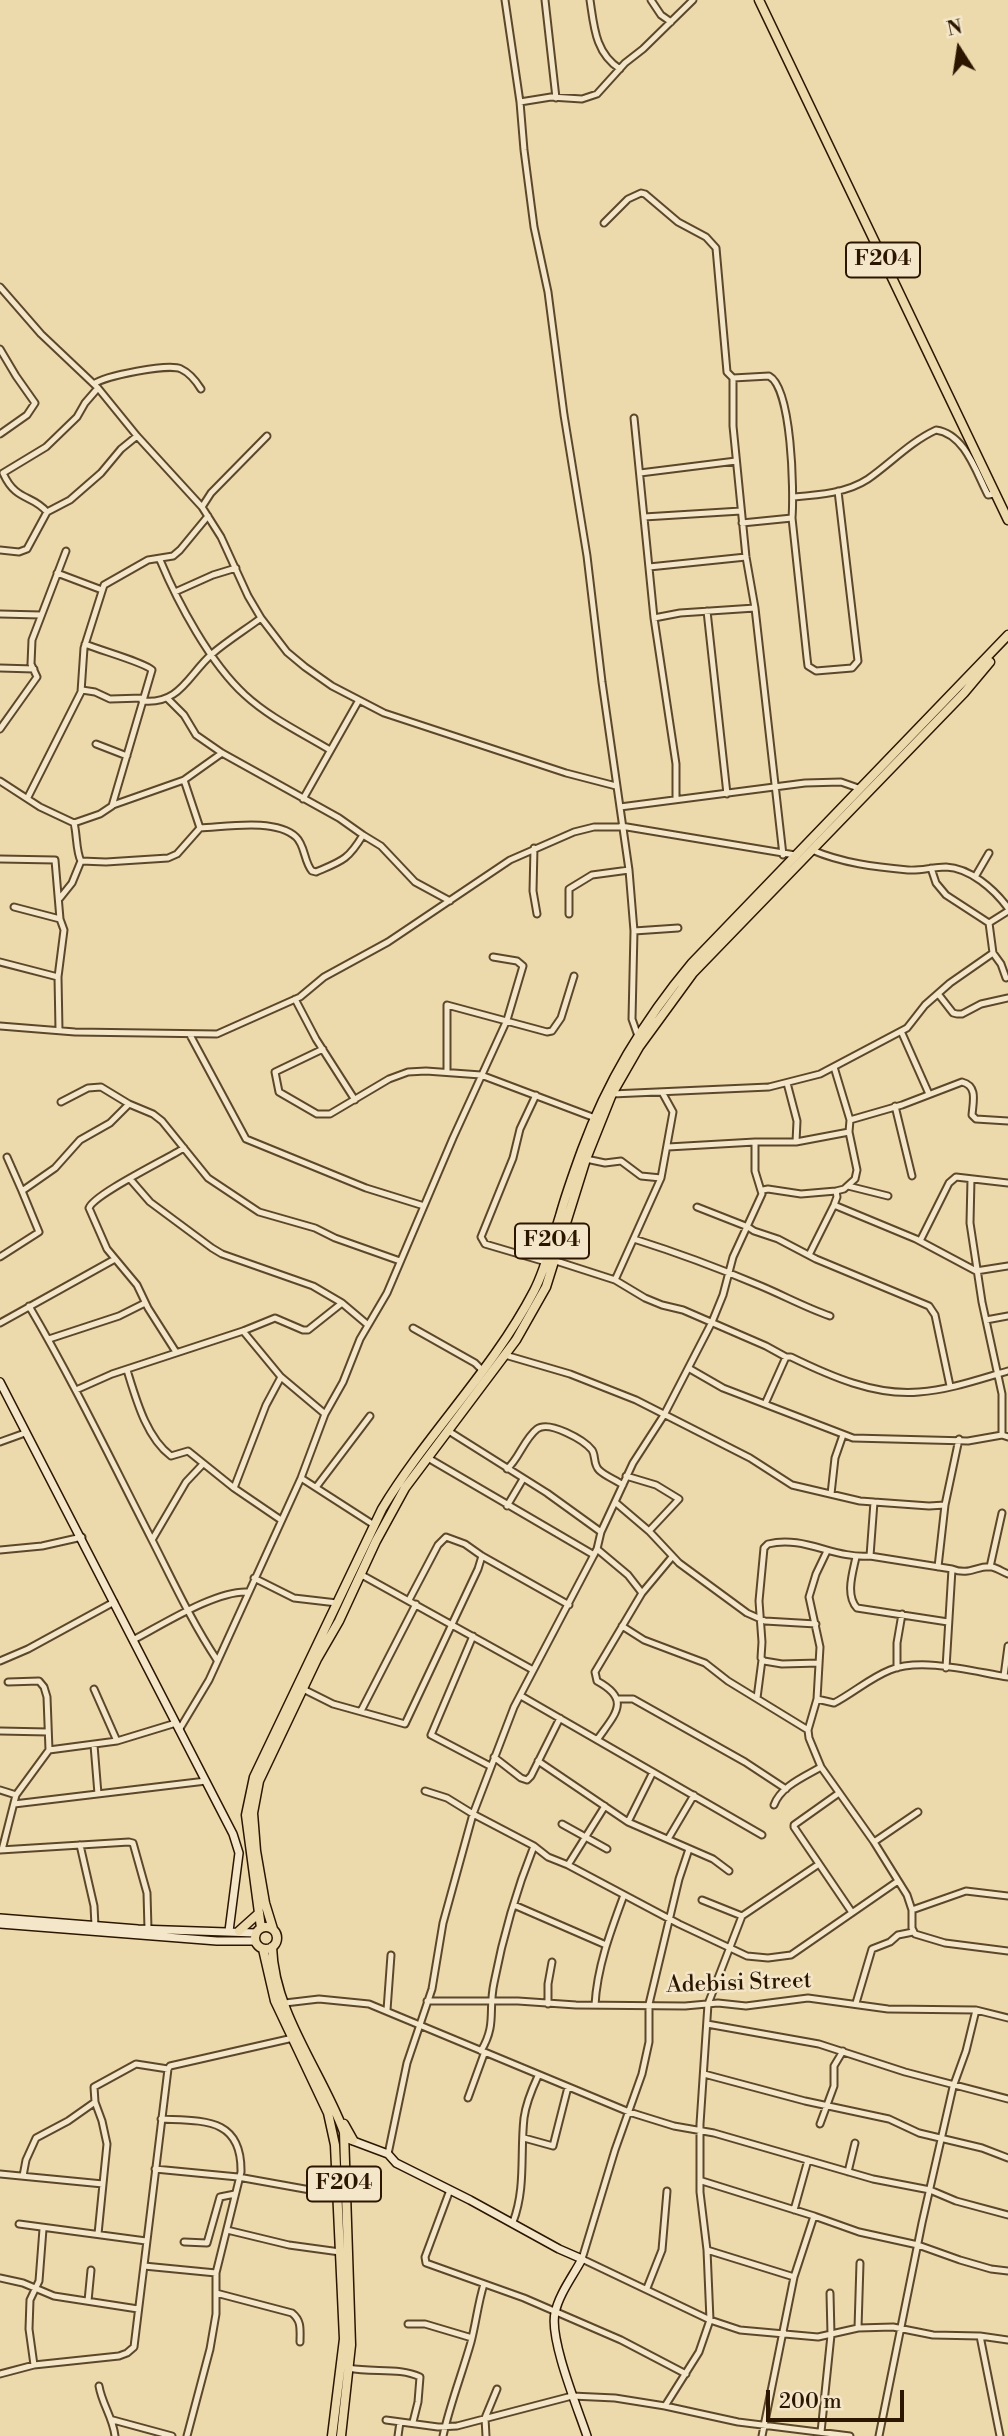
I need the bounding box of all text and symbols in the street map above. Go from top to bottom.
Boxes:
north arrow [924,14,994,84]
text: N [945,15,964,42]
road number: F204 [846,243,920,278]
road number: F204 [515,1224,589,1258]
street label: Adebisi Street [666,1968,812,2000]
road number: F204 [307,2166,381,2202]
scale bar [770,2376,908,2420]
text: 200 m [779,2389,842,2415]

